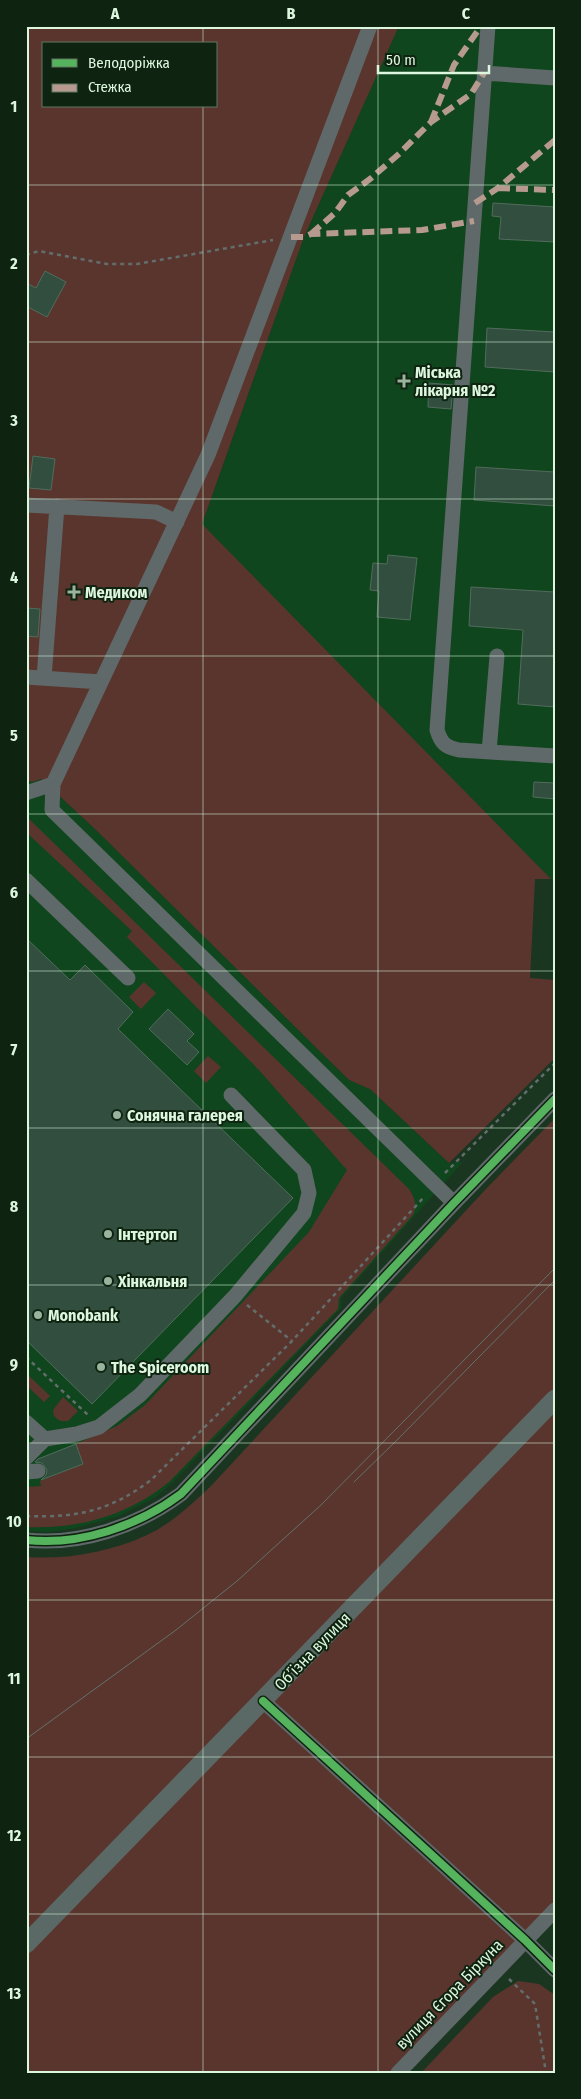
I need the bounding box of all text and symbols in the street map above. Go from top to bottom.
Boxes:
text: A [110,4,120,23]
text: B [287,4,296,23]
text: C [462,4,471,23]
legend [42,42,218,108]
scale bar [378,42,490,74]
text: 50 m [386,51,416,69]
text: Велодоріжка [88,54,170,72]
text: Стежка [88,78,132,96]
text: 1 [11,97,17,116]
text: 2 [9,254,18,273]
place label: Міська лікарня №2 [415,363,496,400]
marker: Міська лікарня №2 [397,374,411,388]
text: 3 [9,411,18,430]
text: 4 [10,568,18,587]
place label: Медиком [85,583,147,602]
marker: Медиком [67,585,81,599]
text: 5 [10,726,18,745]
text: 6 [10,883,18,902]
text: 7 [11,1040,18,1059]
place label: Сонячна галерея [127,1106,243,1125]
marker: Сонячна галерея [111,1109,123,1121]
text: 8 [10,1197,19,1216]
place label: Інтертоп [118,1225,177,1244]
marker: Інтертоп [102,1228,114,1240]
place label: Хінкальня [117,1272,187,1291]
marker: Хінкальня [102,1275,114,1287]
place label: Monobank [48,1306,119,1325]
marker: Monobank [32,1309,44,1321]
text: 9 [10,1355,18,1374]
place label: The Spiceroom [111,1358,209,1377]
marker: The Spiceroom [95,1361,107,1373]
text: 10 [6,1512,22,1531]
street label: Обʼїзна вулиця [270,1608,354,1694]
text: 11 [7,1669,21,1688]
text: 12 [7,1826,22,1845]
street label: вулиця Єгора Біркуна [392,1935,507,2053]
text: 13 [7,1984,22,2003]

